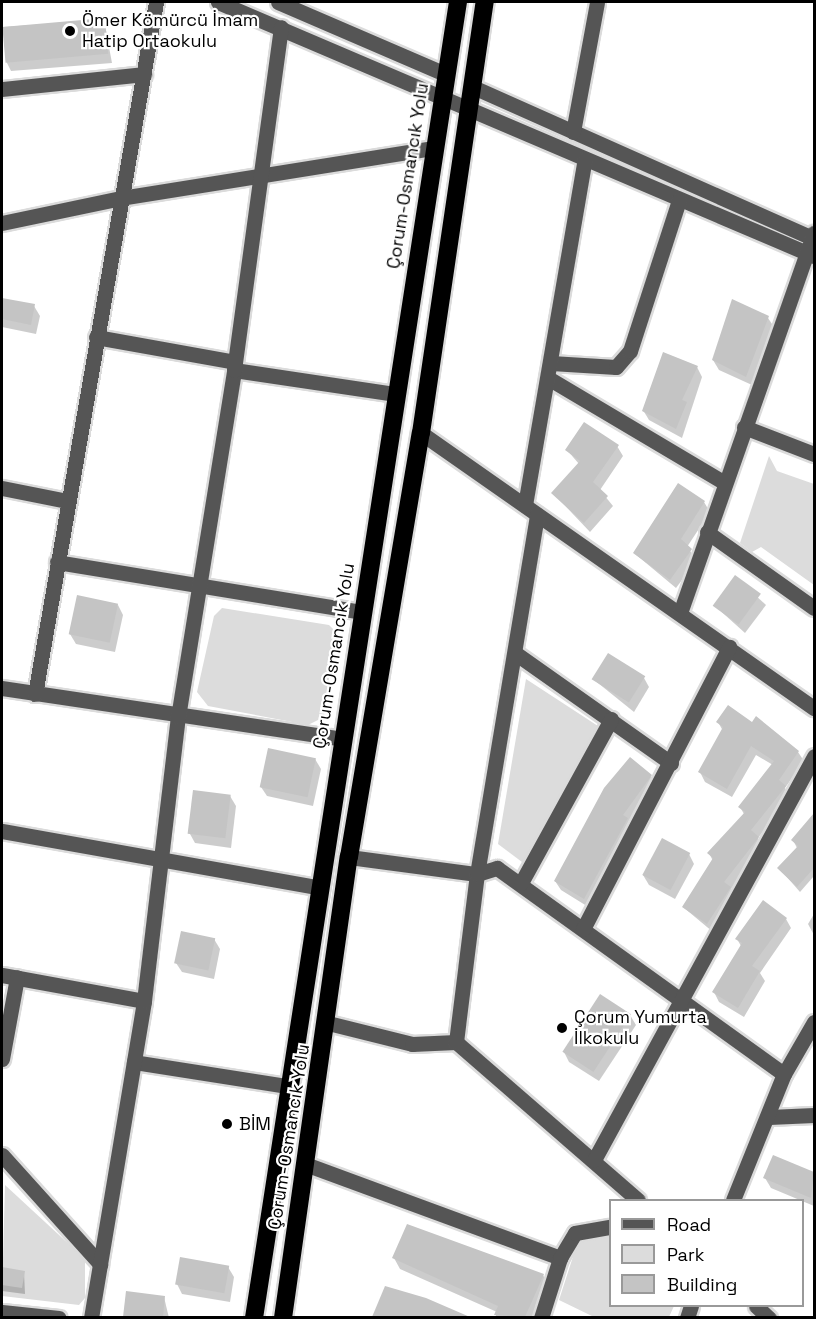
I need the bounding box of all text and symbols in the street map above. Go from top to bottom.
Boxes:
place label: Ömer Kömürcü İmam Hatip Ortaokulu [82,10,258,52]
marker: Ömer Kömürcü İmam Hatip Ortaokulu [63,24,77,38]
street label: Çorum-Osmancık Yolu [383,81,433,271]
street label: Çorum-Osmancık Yolu [309,561,359,751]
place label: Çorum Yumurta İlkokulu [574,1007,707,1050]
marker: Çorum Yumurta İlkokulu [555,1021,569,1035]
street label: Çorum-Osmancık Yolu [264,1042,314,1232]
place label: BİM [239,1113,271,1135]
marker: BİM [220,1117,234,1131]
legend [609,1199,804,1307]
text: Road [667,1213,711,1236]
text: Park [667,1243,704,1266]
text: Building [667,1273,737,1296]

